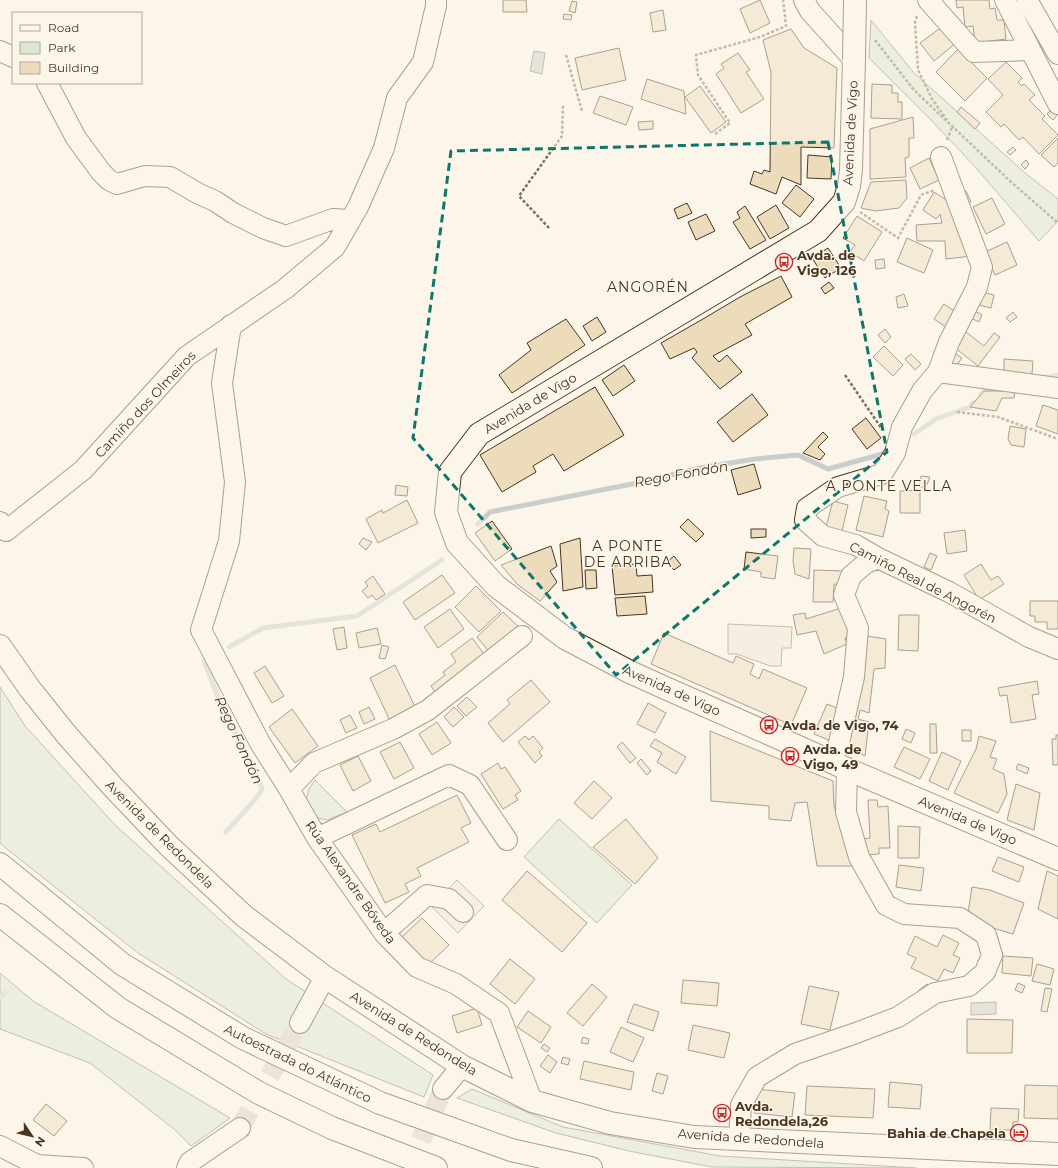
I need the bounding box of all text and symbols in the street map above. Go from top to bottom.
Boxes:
legend [12,12,142,84]
text: Road [48,20,79,35]
text: Park [48,40,76,55]
text: Building [48,60,99,75]
street label: Avenida de Vigo [839,80,861,186]
place label: Avda. de Vigo, 126 [796,247,857,278]
bus stop icon: Avda. de Vigo, 126 [774,252,794,272]
district label: ANGORÉN [607,278,689,296]
street label: Camiño dos Olmeiros [91,347,199,461]
street label: Avenida de Vigo [481,369,579,437]
water label: Rego Fondón [633,457,729,491]
district label: A PONTE VELLA [826,477,952,495]
district label: A PONTE DE ARRIBA [584,537,672,571]
street label: Camiño Real de Angorén [847,538,999,626]
street label: Avenida de Vigo [621,661,723,719]
water label: Rego Fondón [211,693,267,787]
bus stop icon: Avda. de Vigo, 74 [759,715,779,735]
place label: Avda. de Vigo, 74 [781,717,899,733]
place label: Avda. de Vigo, 49 [802,741,861,772]
bus stop icon: Avda. de Vigo, 49 [780,746,800,766]
street label: Avenida de Redondela [102,776,218,892]
street label: Avenida de Vigo [916,792,1020,848]
street label: Rúa Alexandre Bóveda [302,817,400,947]
street label: Avenida de Redondela [348,987,480,1079]
street label: Autoestrada do Atlántico [222,1020,374,1106]
place label: Avda. Redondela,26 [734,1098,829,1129]
bus stop icon: Avda. Redondela,26 [712,1103,732,1123]
north arrow [12,1116,52,1156]
hotel icon: Bahia de Chapela [1009,1123,1029,1143]
street label: Avenida de Redondela [677,1125,825,1151]
place label: Bahia de Chapela [887,1125,1006,1141]
text: N [32,1134,48,1149]

